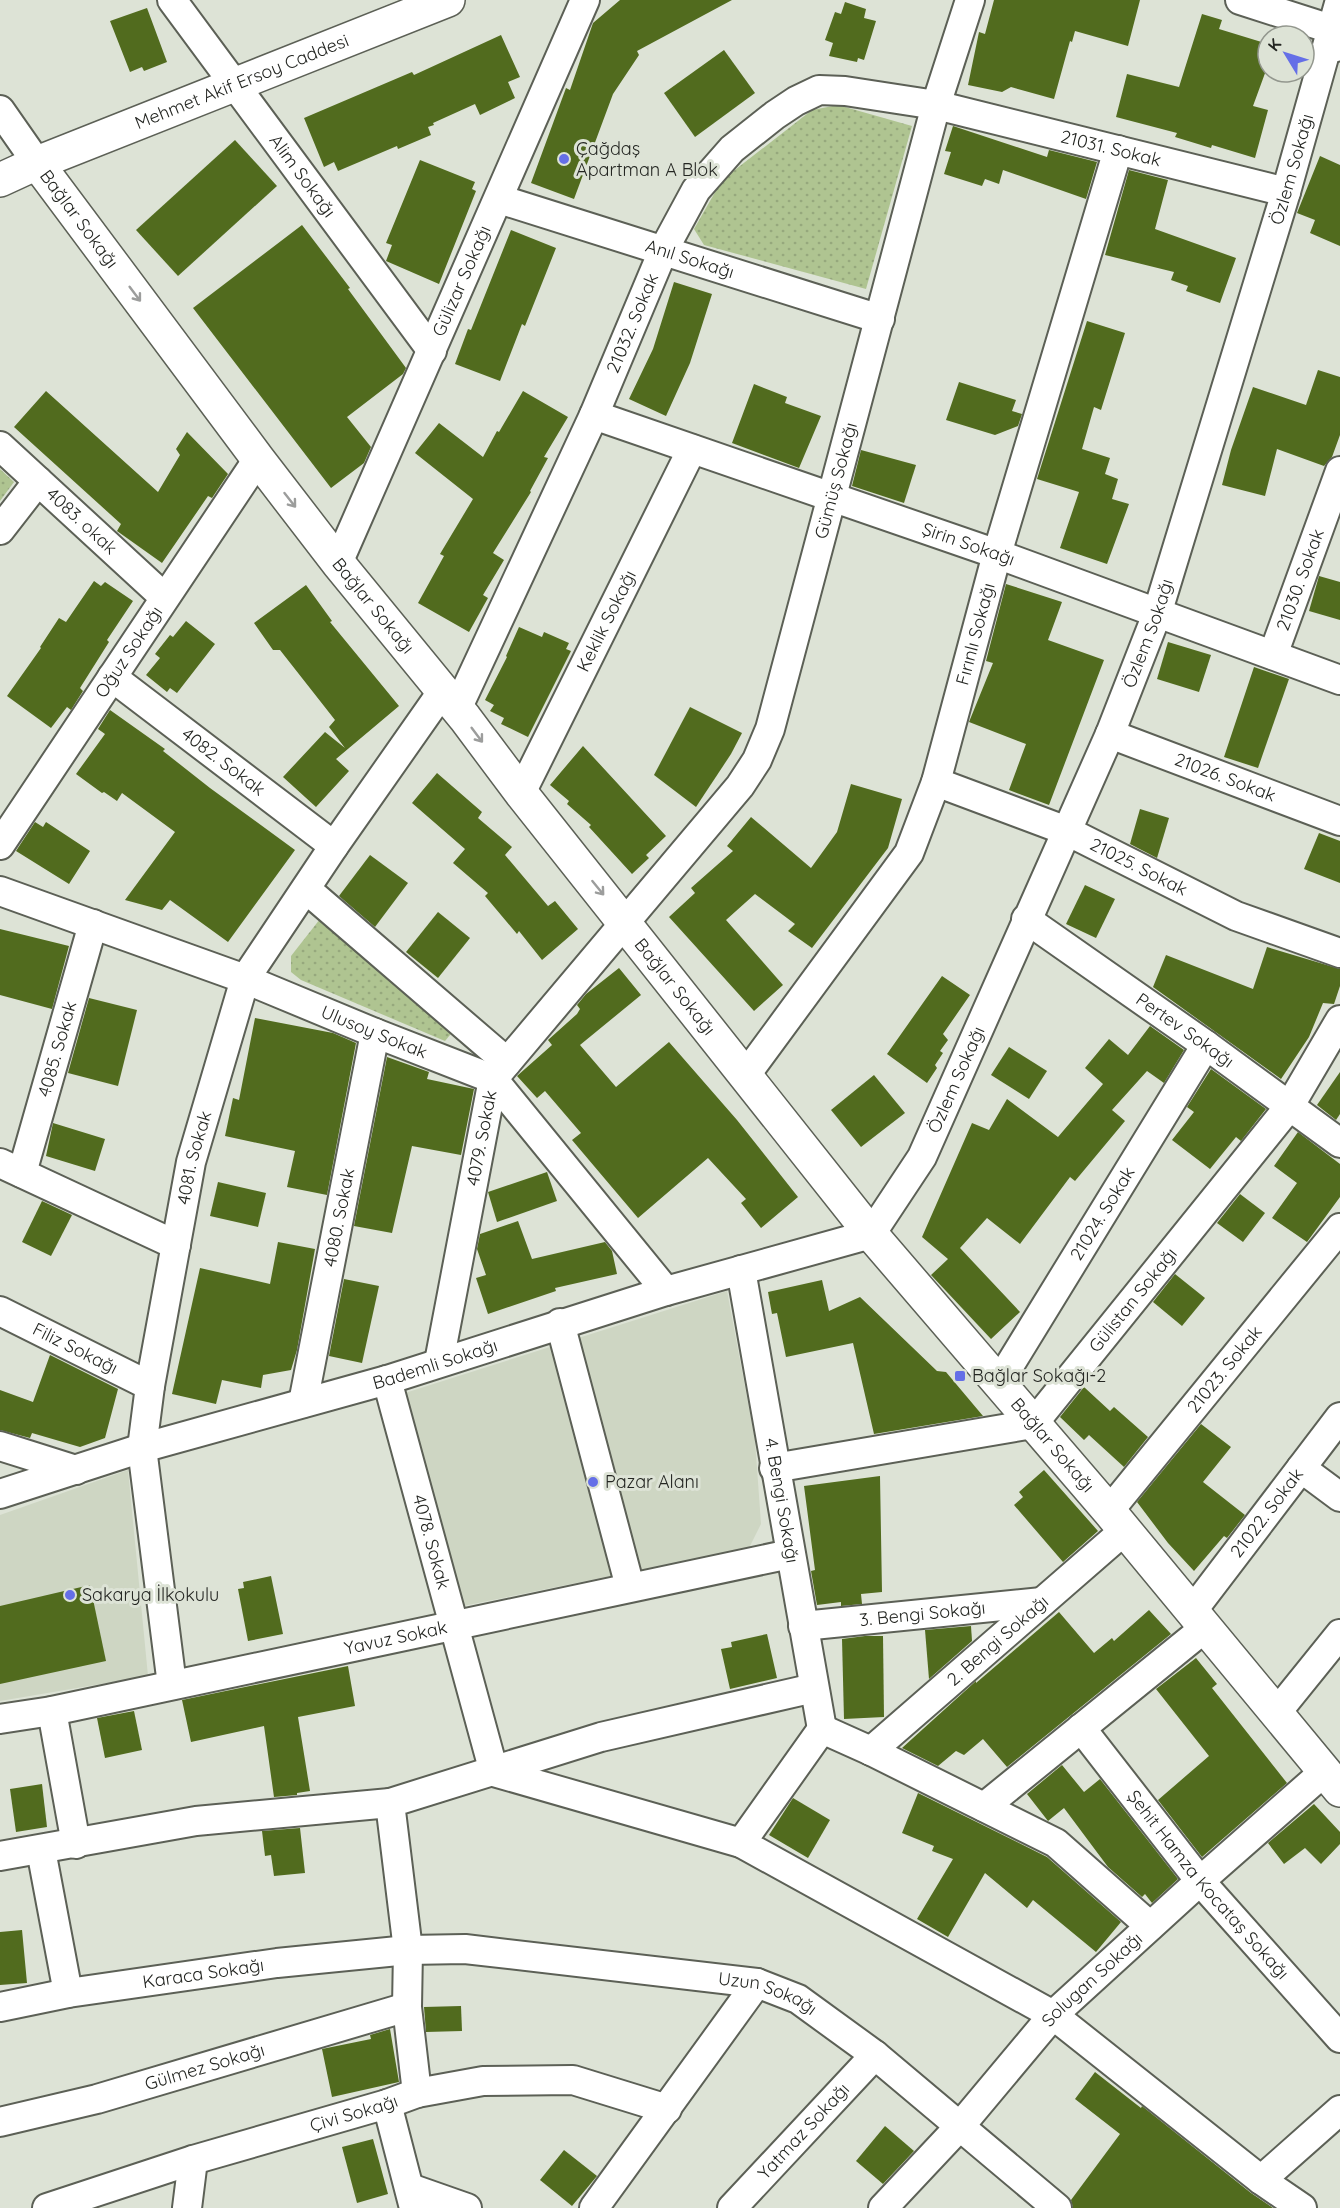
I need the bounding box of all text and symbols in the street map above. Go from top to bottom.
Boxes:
north arrow [1256,24,1316,84]
street label: Mehmet Akif Ersoy Caddesi [131,29,352,134]
text: K [1263,34,1285,55]
street label: Özlem Sokağı [1265,111,1318,228]
street label: 21031. Sokak [1058,124,1164,172]
street label: Alim Sokağı [264,130,341,222]
place label: Çağdaş Apartman A Blok [576,137,718,181]
marker: Çağdaş Apartman A Blok [557,152,571,166]
street label: Bağlar Sokağı [35,165,124,273]
street label: Gülizar Sokağı [427,222,496,340]
street label: Anıl Sokağı [643,234,737,283]
street label: 21032. Sokak [601,270,663,376]
one-way arrow [129,285,141,301]
street label: Gümüş Sokağı [809,420,862,541]
street label: 4083. okak [42,482,122,559]
one-way arrow [283,492,296,508]
street label: Şirin Sokağı [919,517,1018,571]
street label: 21030. Sokak [1271,526,1329,634]
street label: Bağlar Sokağı [327,553,420,658]
street label: Keklik Sokağı [571,566,641,676]
street label: Özlem Sokağı [1117,576,1178,691]
street label: Fırınlı Sokağı [950,580,1000,687]
street label: Oğuz Sokağı [90,602,167,702]
street label: 4082. Sokak [177,722,270,801]
one-way arrow [471,726,483,742]
street label: 21026. Sokak [1171,747,1279,807]
street label: 21025. Sokak [1086,832,1191,901]
one-way arrow [591,880,604,896]
street label: Bağlar Sokağı [630,933,721,1040]
street label: Pertev Sokağı [1132,988,1239,1073]
street label: 4085. Sokak [32,998,81,1099]
street label: Ulusoy Sokak [318,1000,431,1063]
street label: Özlem Sokağı [922,1023,990,1137]
street label: 4079. Sokak [461,1088,502,1188]
street label: 4081. Sokak [171,1108,217,1206]
street label: 21024. Sokak [1065,1162,1140,1264]
street label: 4080. Sokak [318,1166,359,1269]
street label: Gülistan Sokağı [1083,1243,1182,1357]
street label: Filiz Sokağı [29,1317,122,1379]
street label: 21023. Sokak [1182,1321,1267,1417]
street label: Bademli Sokağı [370,1334,500,1394]
place label: Bağlar Sokağı-2 [972,1364,1106,1387]
marker: Bağlar Sokağı-2 [953,1369,967,1383]
street label: Bağlar Sokağı [1006,1393,1100,1497]
street label: 4. Bengi Sokağı [760,1436,804,1565]
street label: 21022. Sokak [1225,1463,1308,1562]
place label: Pazar Alanı [605,1470,699,1493]
marker: Pazar Alanı [586,1475,600,1489]
street label: 4078. Sokak [408,1492,456,1592]
place label: Sakarya İlkokulu [82,1583,219,1606]
marker: Sakarya İlkokulu [63,1588,77,1602]
street label: 2. Bengi Sokağı [942,1590,1053,1691]
street label: 3. Bengi Sokağı [858,1596,986,1631]
street label: Yavuz Sokak [342,1615,449,1660]
street label: Şehit Hamza Kocataş Sokağı [1123,1785,1294,1984]
street label: Solugan Sokağı [1036,1927,1147,2031]
street label: Karaca Sokağı [141,1953,265,1993]
street label: Uzun Sokağı [717,1967,822,2020]
street label: Gülmez Sokağı [142,2038,267,2095]
street label: Yatmaz Sokağı [753,2078,854,2184]
street label: Çivi Sokağı [307,2089,401,2137]

